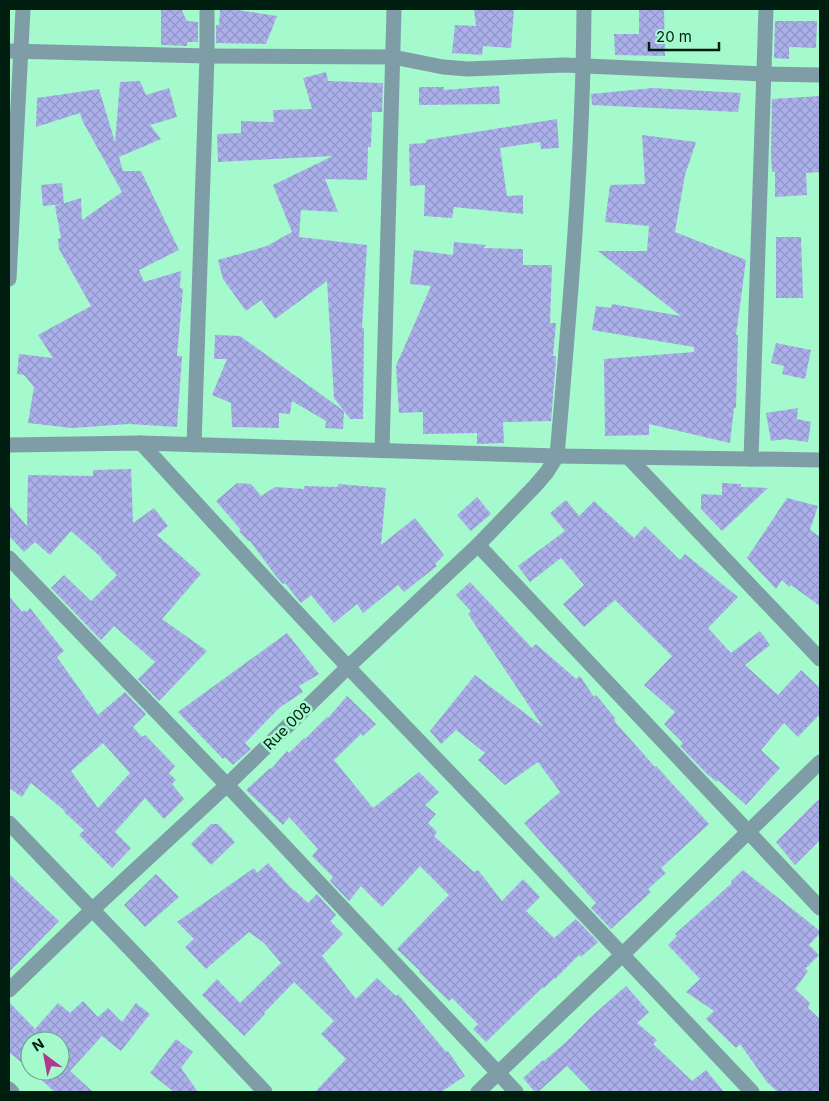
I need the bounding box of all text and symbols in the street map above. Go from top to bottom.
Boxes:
scale bar [649,20,719,52]
text: 20 m [656,27,692,46]
street label: Rue 008 [259,698,315,754]
north arrow [20,1031,70,1081]
text: N [29,1035,47,1055]

